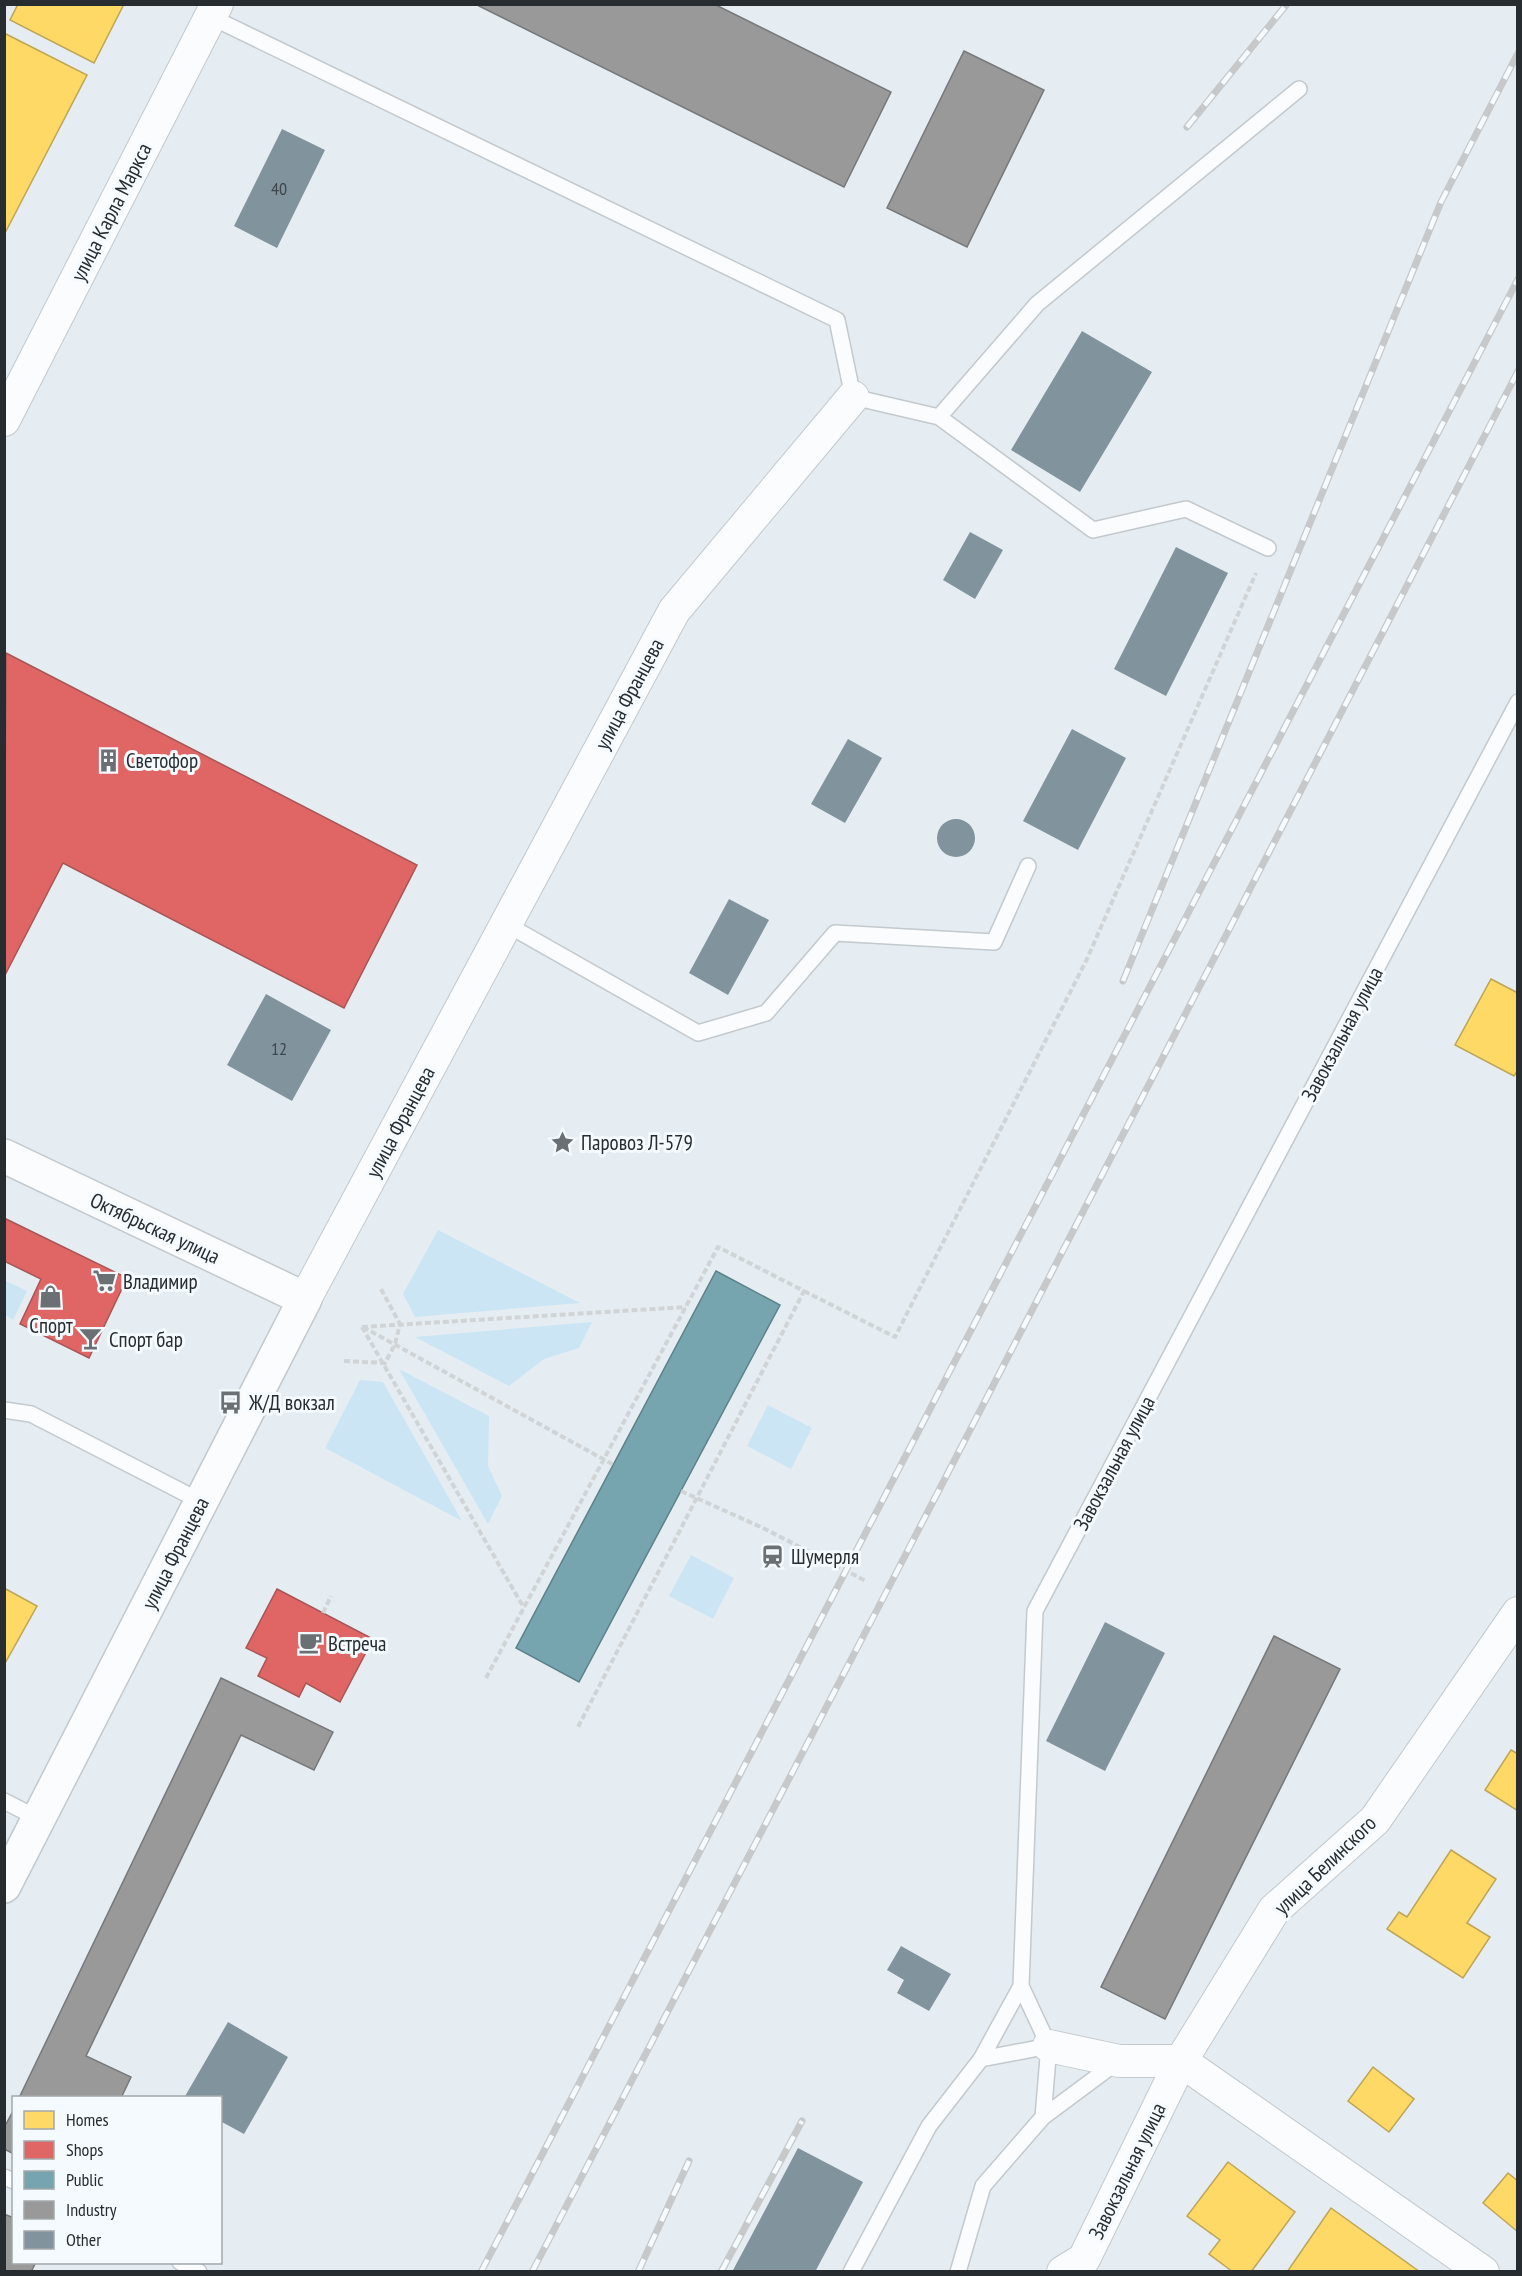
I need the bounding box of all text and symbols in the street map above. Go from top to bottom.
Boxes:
street label: улица Карла Маркса [65,138,157,286]
house number: 40 [271,177,287,200]
street label: улица Францева [588,634,670,754]
building icon: Светофор [95,747,121,773]
place label: Светофор [126,747,198,774]
street label: Завокзальная улица [1295,962,1389,1106]
house number: 12 [271,1037,287,1060]
street label: улица Францева [359,1062,441,1182]
place icon: Паровоз Л-579 [550,1129,576,1155]
place label: Паровоз Л-579 [581,1129,693,1156]
street label: Октябрьская улица [86,1186,224,1270]
supermarket icon: Владимир [92,1268,118,1294]
place label: Владимир [123,1268,198,1295]
shop icon: Спорт [38,1284,64,1310]
place label: Спорт [29,1312,73,1339]
bar icon: Спорт бар [78,1326,104,1352]
place label: Спорт бар [109,1326,183,1353]
bus stop icon: Ж/Д вокзал [218,1389,244,1415]
place label: Ж/Д вокзал [248,1389,335,1416]
street label: Завокзальная улица [1067,1391,1161,1535]
street label: улица Францева [135,1492,215,1614]
station icon: Шумерля [760,1543,786,1569]
place label: Шумерля [791,1543,859,1570]
cafe icon: Встреча [297,1630,323,1656]
place label: Встреча [328,1630,386,1657]
street label: улица Белинского [1268,1810,1382,1920]
legend [12,2096,222,2264]
street label: Завокзальная улица [1082,2098,1172,2244]
text: Homes [66,2108,109,2131]
text: Shops [66,2138,103,2161]
text: Public [66,2168,104,2191]
text: Industry [66,2198,117,2221]
text: Other [66,2228,101,2251]

